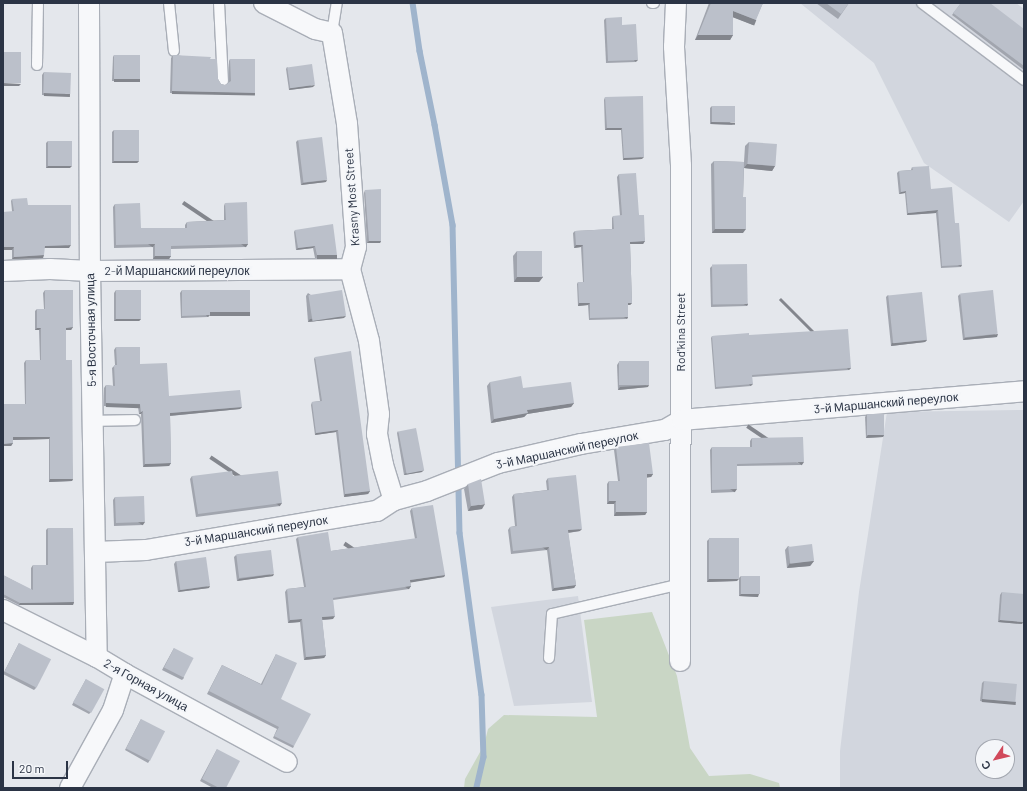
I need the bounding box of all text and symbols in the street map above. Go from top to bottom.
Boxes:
street label: Krasny Most Street [341,147,363,247]
street label: 2-й Маршанский переулок [105,264,249,278]
street label: 5-я Восточная улица [83,273,99,387]
street label: Rod'kina Street [674,293,688,371]
street label: 3-й Маршанский переулок [813,390,959,416]
street label: 3-й Маршанский переулок [495,428,639,472]
street label: 3-й Маршанский переулок [183,513,329,549]
street label: 2-я Горная улица [101,656,191,714]
north arrow [975,739,1015,779]
scale bar [14,753,70,779]
text: С [978,759,993,773]
text: 20 m [19,761,45,775]

